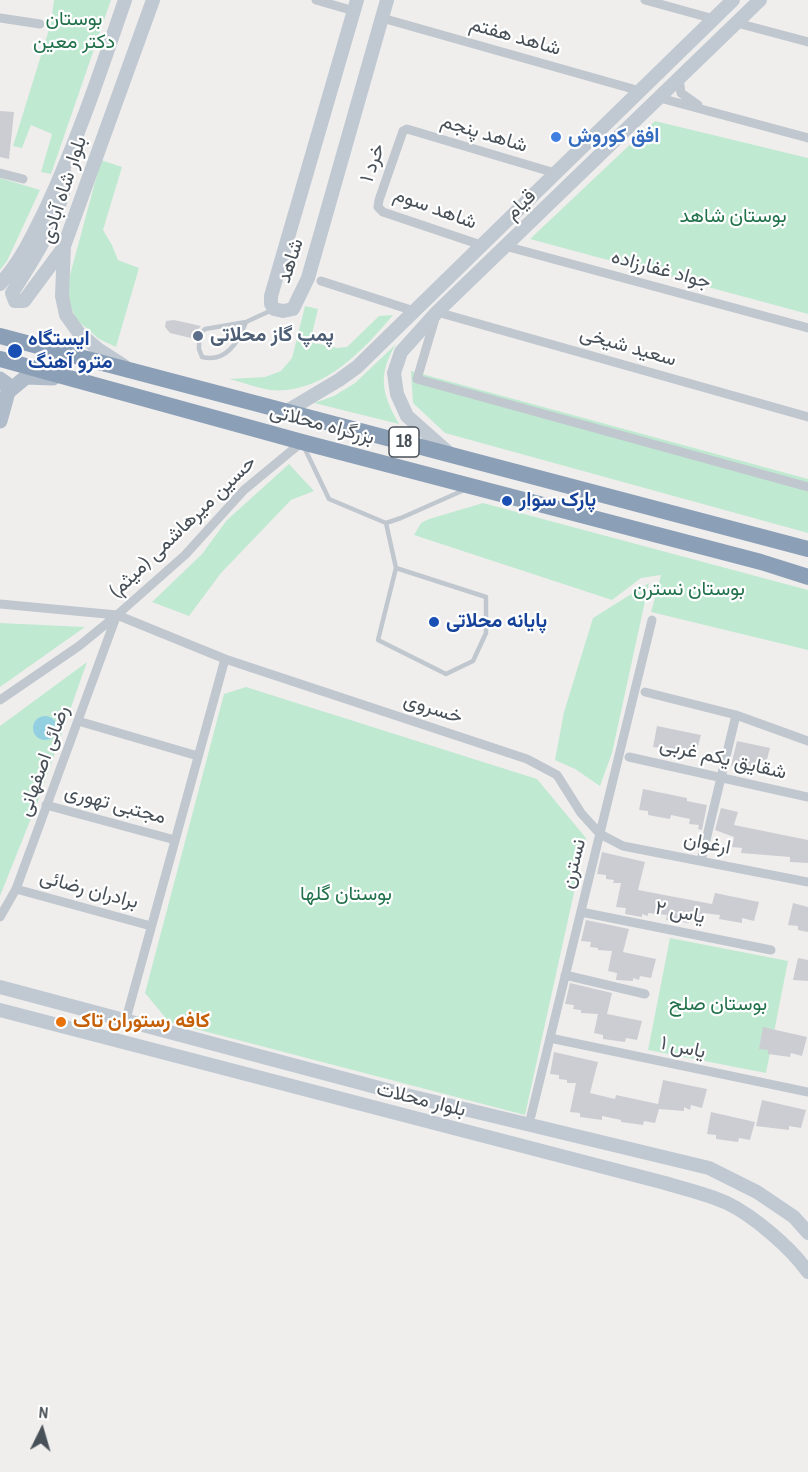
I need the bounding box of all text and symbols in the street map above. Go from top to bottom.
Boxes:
park label: بوستان دکتر معین [33,8,115,55]
street label: شاهد هفتم [467,13,563,61]
street label: شاهد پنجم [438,109,530,159]
place label: افق کوروش [568,125,659,149]
marker: افق کوروش [549,130,563,144]
street label: بلوار شاه آبادی [35,133,93,247]
street label: خرد ۱ [355,140,391,186]
street label: شاهد سوم [390,183,480,235]
street label: قیام [501,185,541,225]
park label: بوستان شاهد [679,205,787,229]
street label: شاهد [273,236,309,286]
street label: جواد غفارزاده [609,245,713,295]
street label: سعید شیخی [577,322,679,372]
place label: پمپ گاز محلاتی [210,324,334,348]
place label: ایستگاه مترو آهنگ [28,328,113,375]
marker: پمپ گاز محلاتی [191,329,205,343]
marker: ایستگاه مترو آهنگ [6,342,24,360]
street label: بزرگراه محلاتی [267,399,377,451]
road number: 18 [389,427,419,457]
street label: حسین میرهاشمی (میثم) [105,451,261,603]
place label: پارک سوار [519,489,596,513]
marker: پارک سوار [500,494,514,508]
park label: بوستان نسترن [633,578,745,602]
place label: پایانه محلاتی [446,610,547,634]
marker: پایانه محلاتی [427,615,441,629]
street label: خسروی [400,688,466,730]
street label: رضائی اصفهانی [13,702,75,820]
street label: شقایق یکم غربی [657,733,789,785]
street label: مجتبی تهوری [62,780,168,830]
street label: ارغوان [681,828,733,860]
street label: نسترن [556,837,592,891]
street label: برادران رضائی [37,865,141,915]
park label: بوستان گلها [300,883,392,907]
street label: یاس ۲ [653,896,707,930]
park label: بوستان صلح [669,993,767,1017]
place label: کافه رستوران تاک [73,1010,210,1034]
marker: کافه رستوران تاک [54,1015,68,1029]
street label: یاس ۱ [658,1032,708,1064]
street label: بلوار محلات [374,1077,468,1123]
north arrow [12,1400,72,1460]
text: N [38,1401,49,1423]

